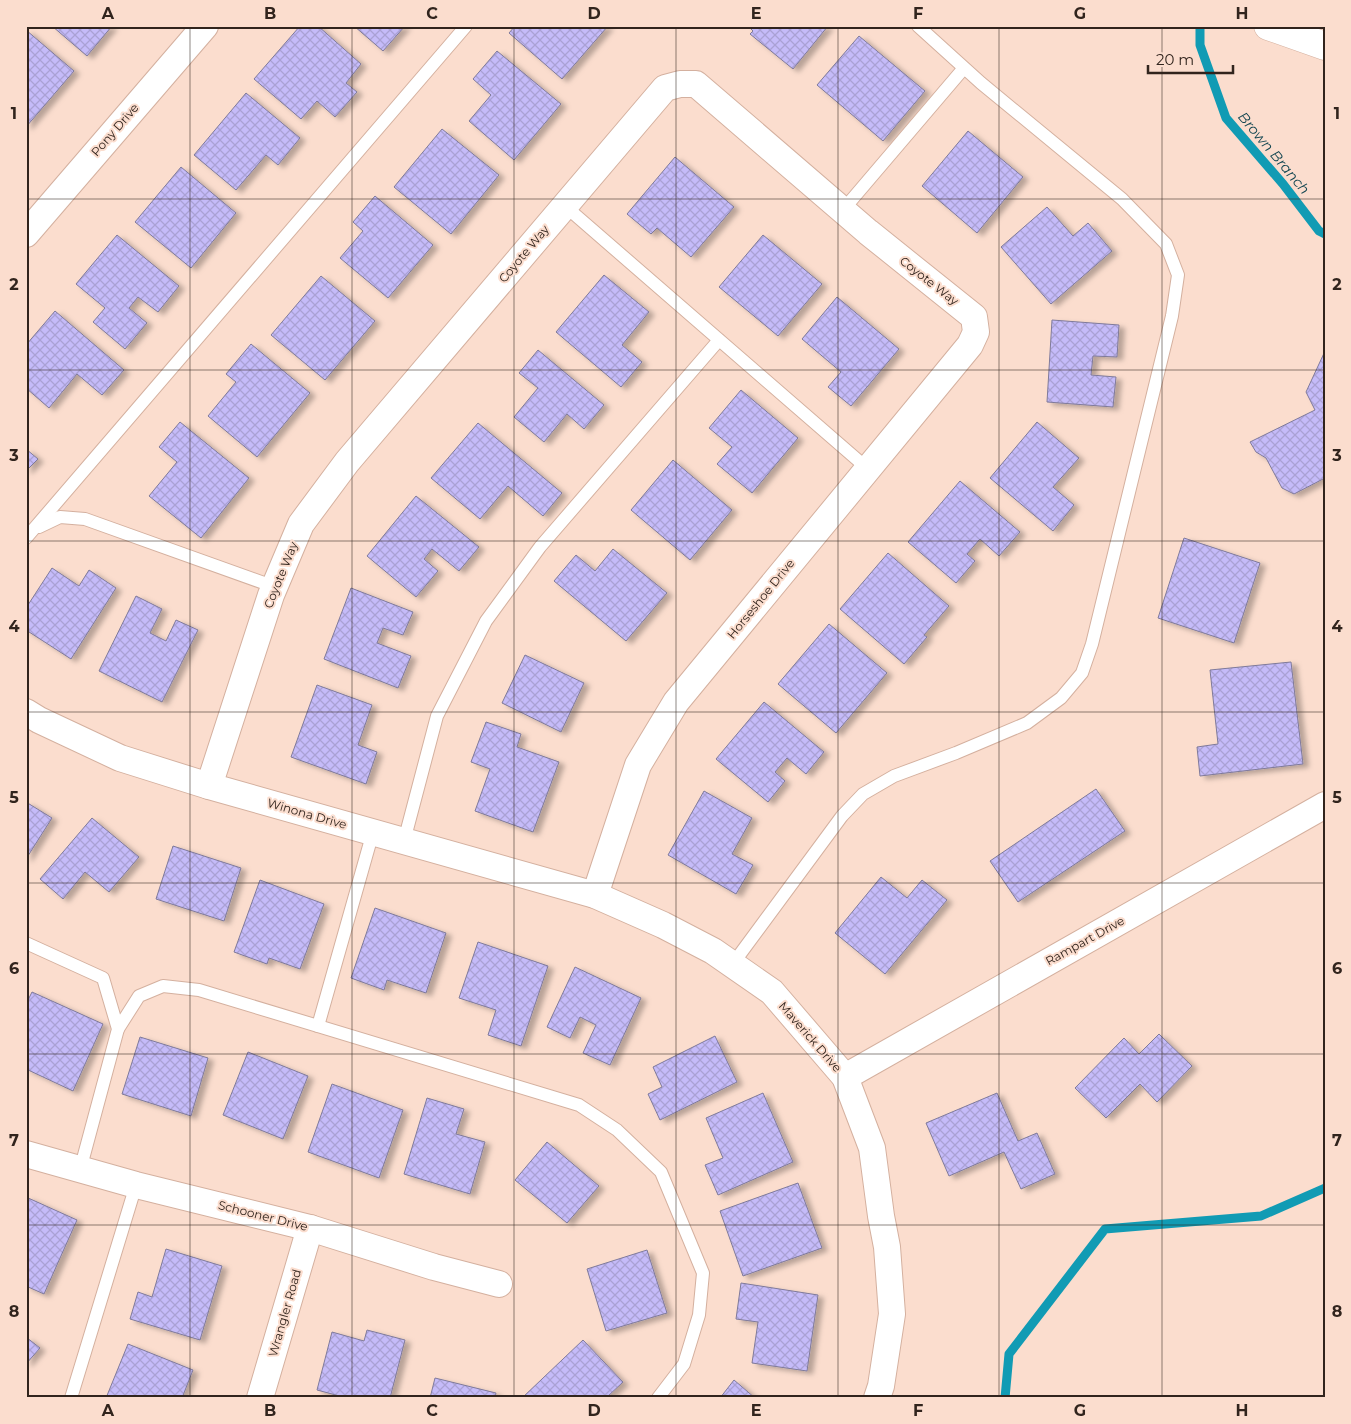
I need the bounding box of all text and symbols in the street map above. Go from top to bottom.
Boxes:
text: A [101,4,115,23]
text: B [264,4,276,23]
text: C [426,4,438,23]
text: D [587,4,601,23]
text: E [751,4,761,23]
text: F [913,4,923,23]
text: G [1074,4,1086,23]
text: H [1236,4,1248,23]
scale bar [1148,42,1234,74]
text: 20 m [1156,50,1194,69]
street label: Pony Drive [88,100,142,159]
text: 1 [11,104,17,123]
text: 1 [1334,104,1340,123]
water label: Brown Branch [1234,108,1314,198]
street label: Coyote Way [495,221,552,286]
street label: Coyote Way [897,253,962,309]
text: 2 [9,275,19,294]
text: 2 [1332,275,1342,294]
text: 3 [8,446,19,465]
text: 3 [1331,446,1342,465]
street label: Coyote Way [260,539,301,610]
street label: Horseshoe Drive [724,556,797,642]
text: 4 [8,617,20,636]
text: 4 [1331,617,1343,636]
text: 5 [9,788,19,807]
text: 5 [1332,788,1342,807]
street label: Winona Drive [266,795,349,832]
street label: Rampart Drive [1043,913,1127,968]
text: 6 [9,959,19,978]
text: 6 [1332,959,1342,978]
street label: Maverick Drive [776,998,845,1075]
text: 7 [9,1131,19,1150]
text: 7 [1332,1131,1342,1150]
street label: Schooner Drive [217,1197,310,1234]
street label: Wrangler Road [265,1267,304,1358]
text: 8 [9,1302,19,1321]
text: 8 [1332,1302,1342,1321]
text: A [101,1401,115,1420]
text: B [264,1401,276,1420]
text: C [426,1401,438,1420]
text: D [587,1401,601,1420]
text: E [751,1401,761,1420]
text: F [913,1401,923,1420]
text: G [1074,1401,1086,1420]
text: H [1236,1401,1248,1420]

